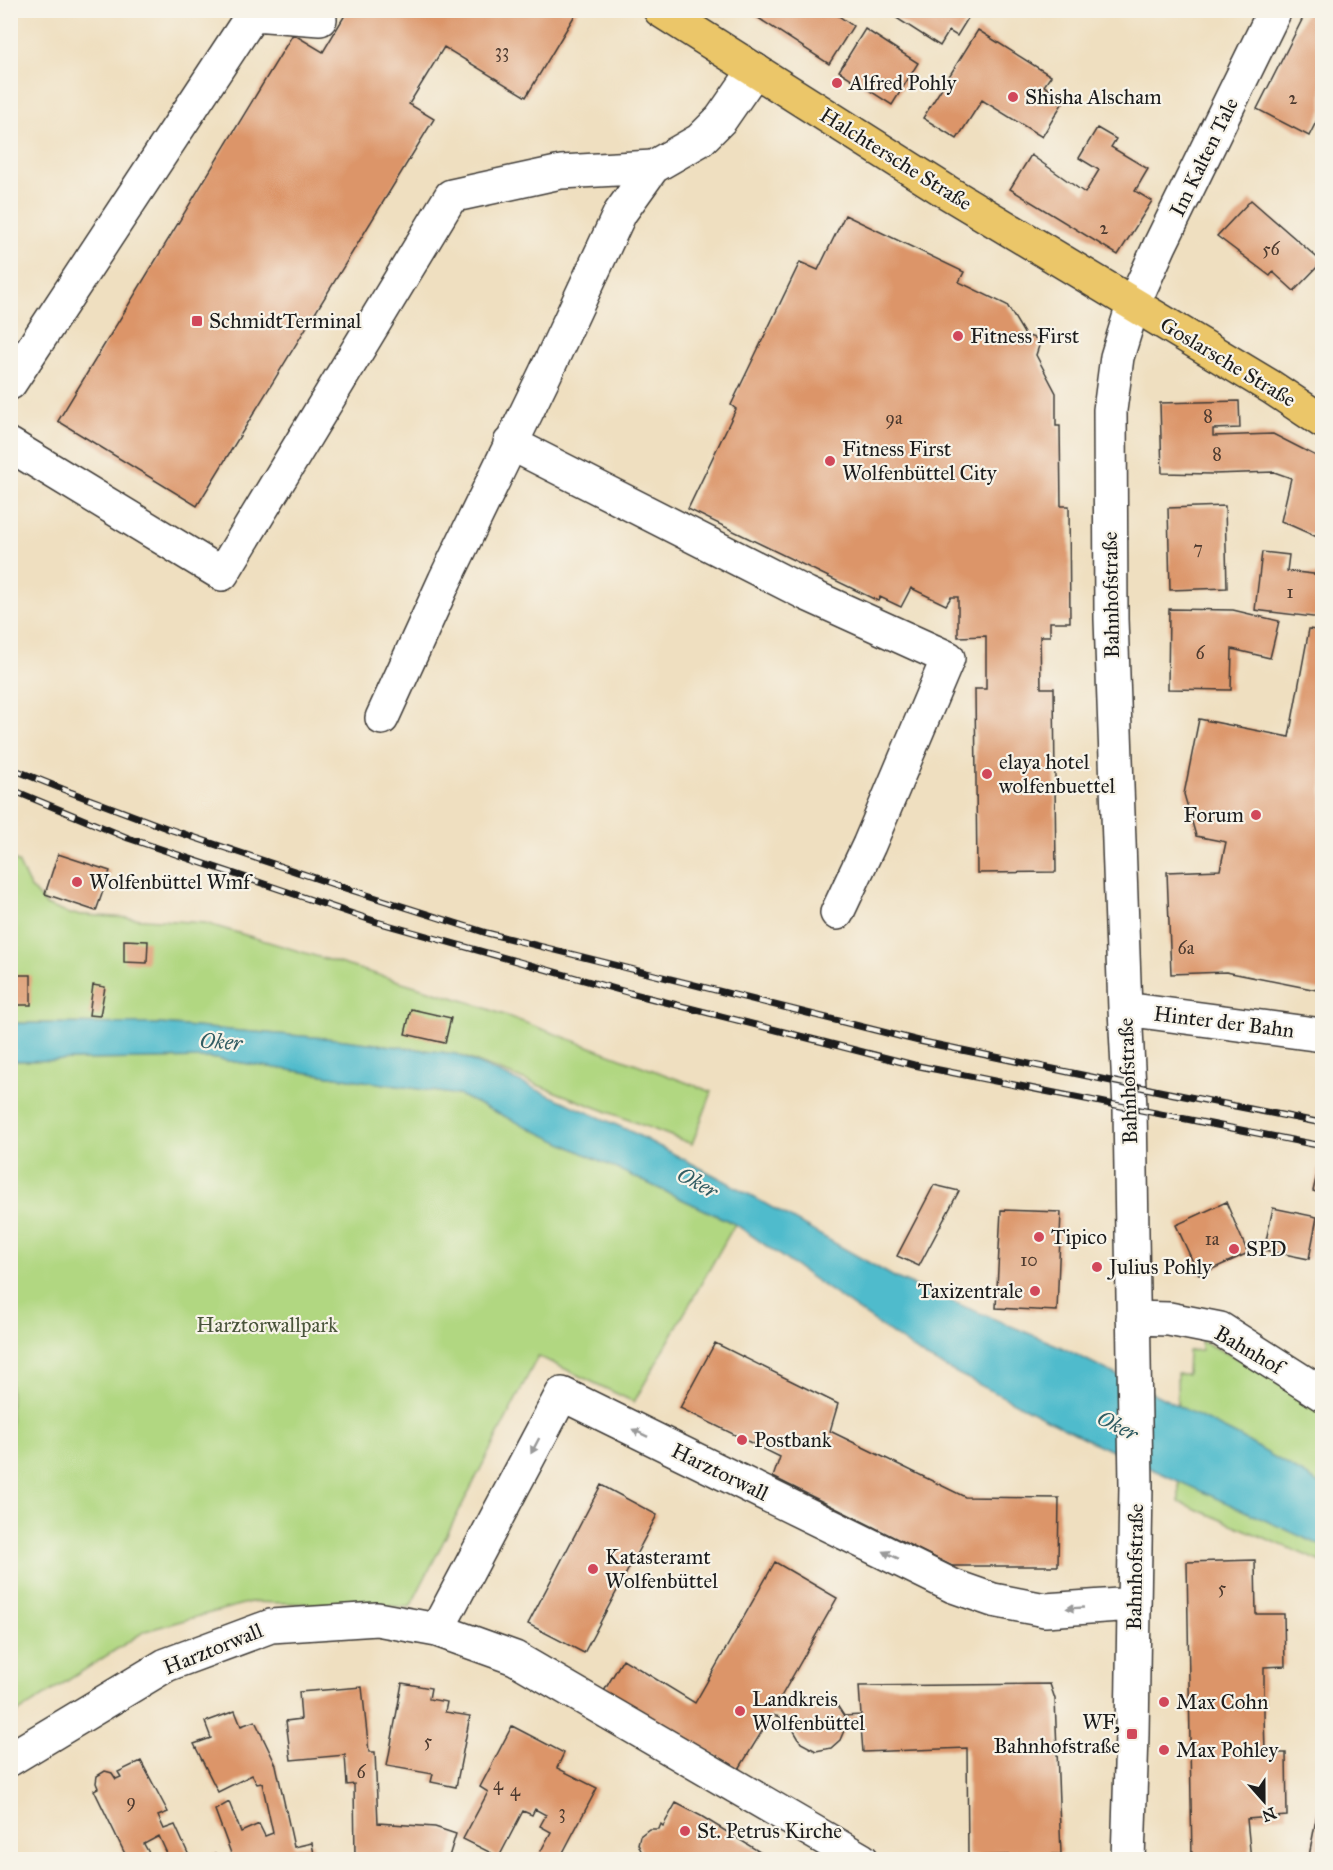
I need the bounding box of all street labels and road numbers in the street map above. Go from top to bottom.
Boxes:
street label: Im Kalten Tale [1164,93,1244,221]
street label: Halchtersche Straße [815,102,977,216]
street label: Goslarsche Straße [1156,311,1301,413]
street label: Bahnhofstraße [1097,531,1125,659]
street label: Hinter der Bahn [1152,1000,1296,1044]
street label: Bahnhofstraße [1113,1017,1143,1145]
street label: Bahnhof [1210,1320,1291,1381]
street label: Harztorwall [667,1437,773,1507]
street label: Bahnhofstraße [1121,1503,1149,1631]
street label: Harztorwall [160,1617,267,1681]

